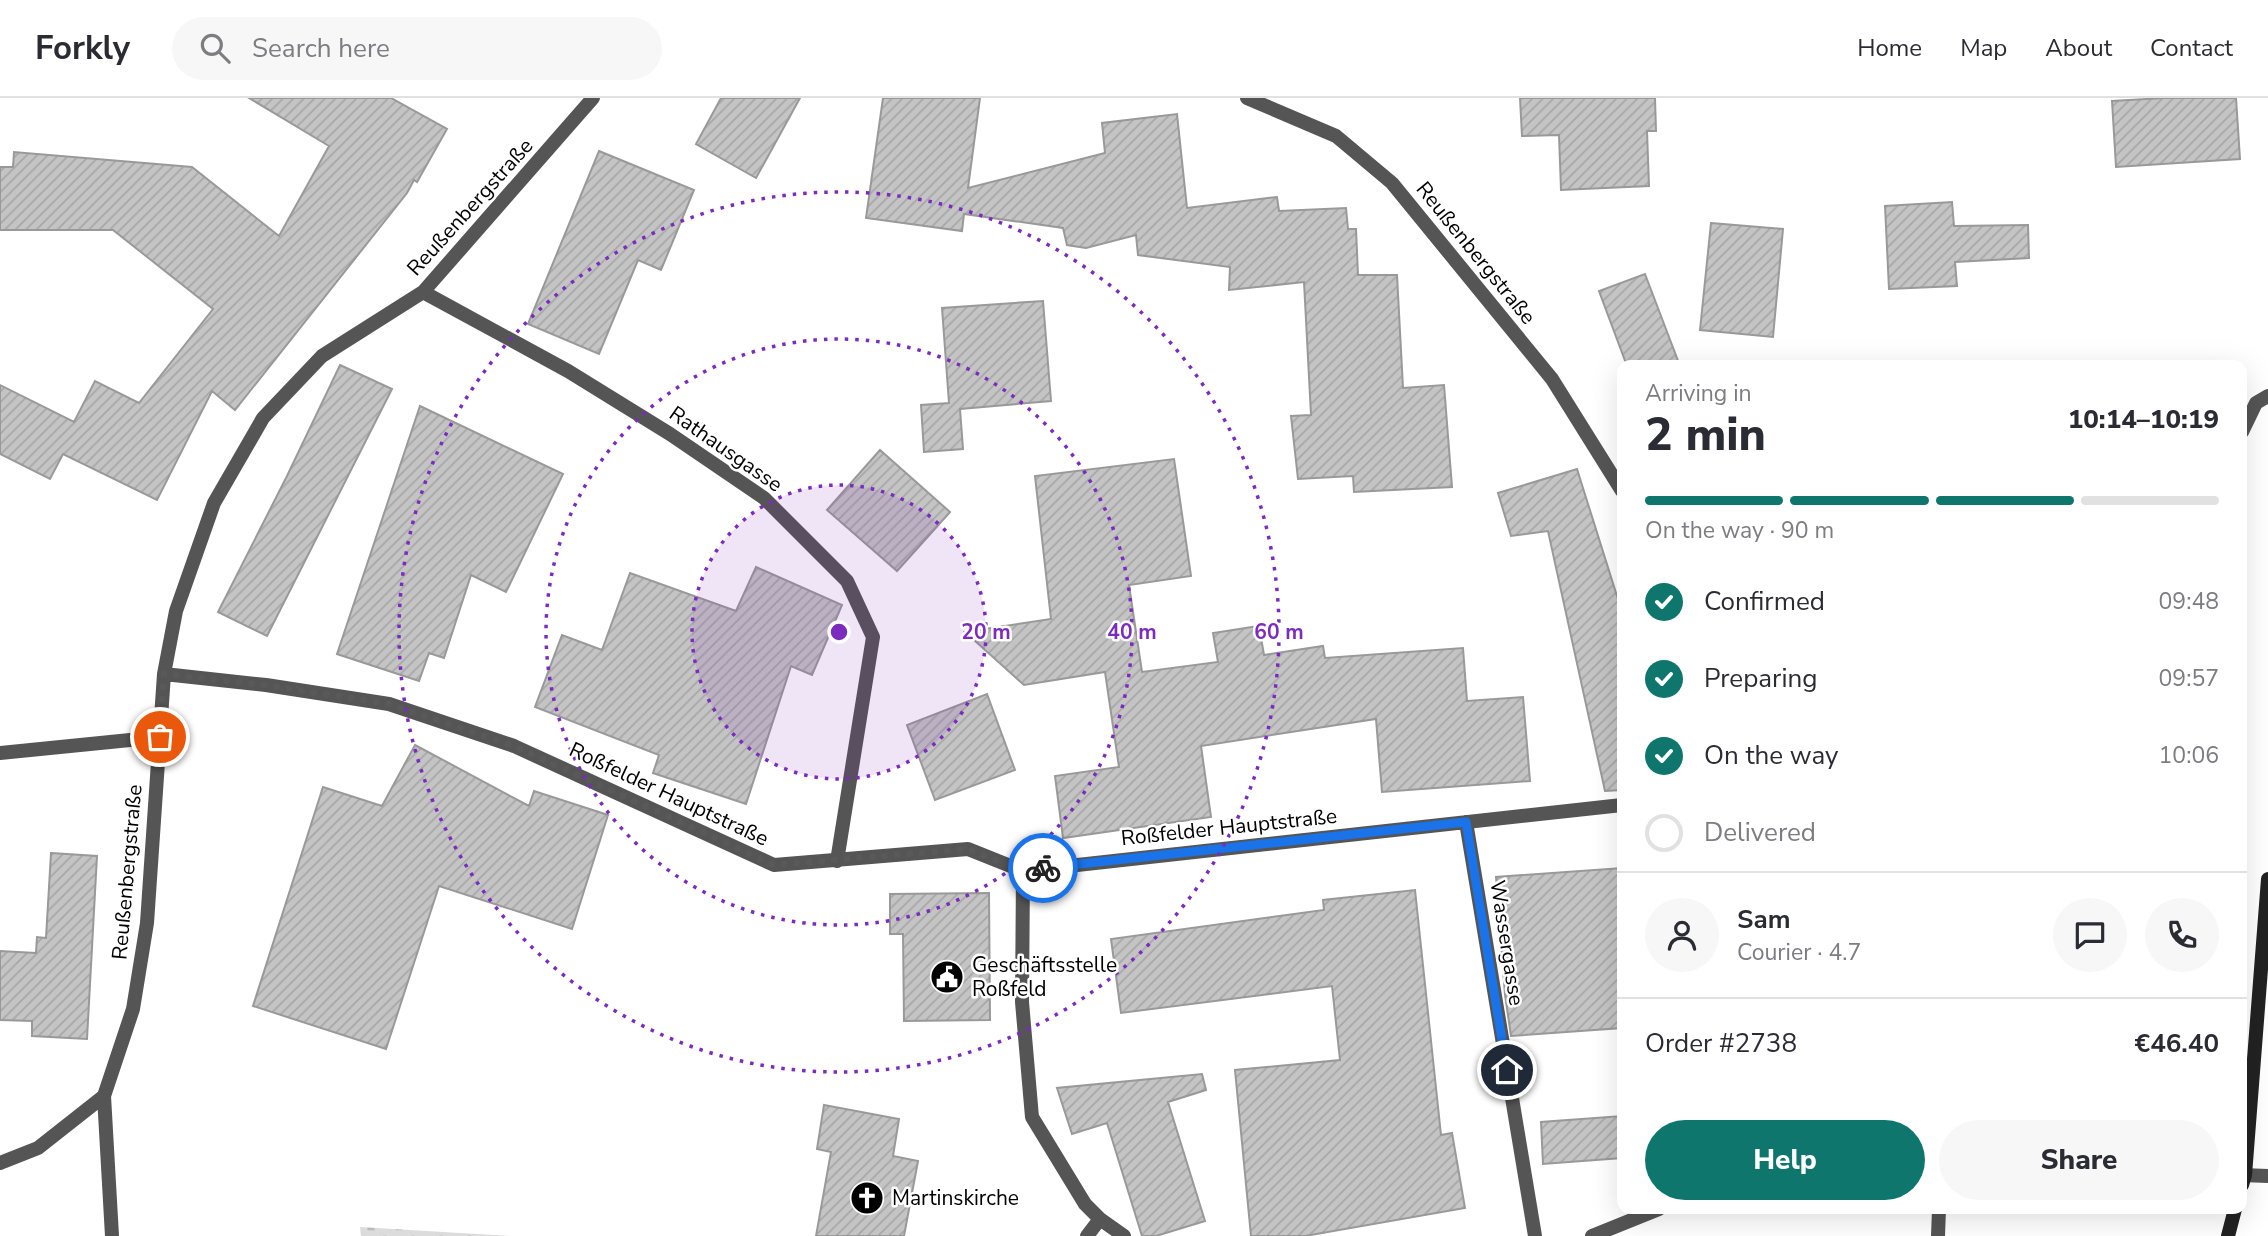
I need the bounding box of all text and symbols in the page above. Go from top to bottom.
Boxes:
search box [172,17,662,80]
text: Forkly [35,26,130,71]
icon: search [196,29,234,67]
text: Search here [252,31,390,66]
text: Home [1857,32,1922,64]
text: Map [1960,32,2007,64]
text: About [2045,32,2112,64]
text: Contact [2150,32,2233,64]
street label: Reußenbergstraße [401,132,539,282]
street label: Reußenbergstraße [1410,176,1542,330]
text: Arriving in [1645,378,1752,409]
street label: Rathausgasse [664,400,788,498]
text: 10:14–10:19 [2068,402,2219,437]
text: 2 min [1645,403,1766,466]
text: On the way · 90 m [1645,515,1834,546]
icon: check [1645,583,1683,621]
text: Confirmed [1704,584,1825,619]
text: 09:48 [2159,586,2219,617]
text: 20 m [961,618,1011,646]
text: 40 m [1107,618,1157,646]
text: 60 m [1254,618,1304,646]
centre of rings [827,620,851,644]
icon: check [1645,660,1683,698]
text: Preparing [1704,661,1817,696]
text: 09:57 [2159,663,2219,694]
pin [130,707,190,767]
icon: bag [141,718,179,756]
street label: Roßfelder Hauptstraße [565,735,773,853]
icon: check [1645,737,1683,775]
text: On the way [1704,738,1838,773]
text: 10:06 [2159,740,2219,771]
street label: Reußenbergstraße [105,783,149,961]
street label: Roßfelder Hauptstraße [1120,802,1338,852]
text: Delivered [1704,815,1816,850]
courier [1008,833,1078,903]
icon: bike [1024,849,1062,887]
street label: Wassergasse [1483,878,1531,1008]
button: person [1645,898,1719,972]
button: chat [2053,898,2127,972]
button: phone [2145,898,2219,972]
text: Sam [1737,902,1790,937]
text: Courier · 4.7 [1737,937,1861,968]
place label: Geschäftsstelle Roßfeld [972,951,1117,1003]
public building icon: Geschäftsstelle Roßfeld [928,958,966,996]
text: Order #2738 [1645,1026,1797,1061]
text: €46.40 [2135,1026,2219,1061]
pin [1477,1040,1537,1100]
icon: home [1488,1051,1526,1089]
button: Help [1645,1120,1925,1200]
button: Share [1939,1120,2219,1200]
church icon: Martinskirche [848,1179,886,1217]
place label: Martinskirche [892,1184,1019,1212]

